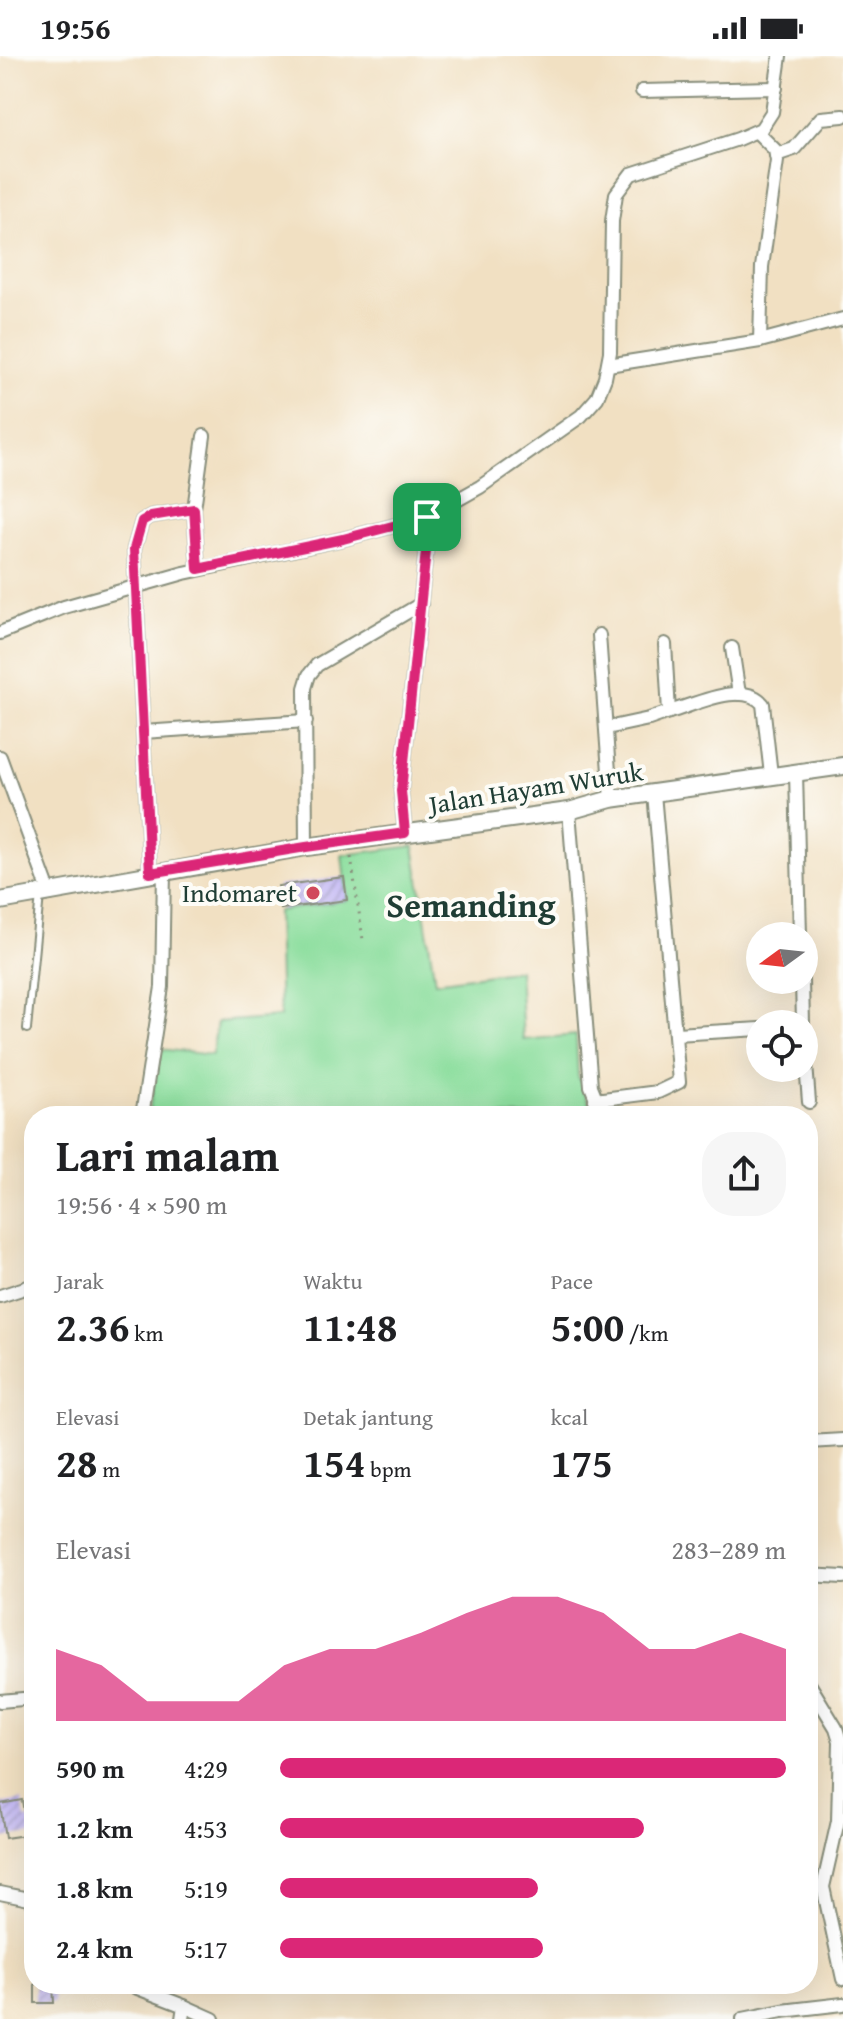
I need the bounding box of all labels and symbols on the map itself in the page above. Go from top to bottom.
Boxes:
pin [393,483,461,551]
street label: Jalan Hayam Wuruk [423,751,646,824]
place label: Indomaret [182,873,297,912]
district label: Semanding [386,880,556,929]
marker: Indomaret [304,884,322,902]
north arrow [746,922,818,994]

